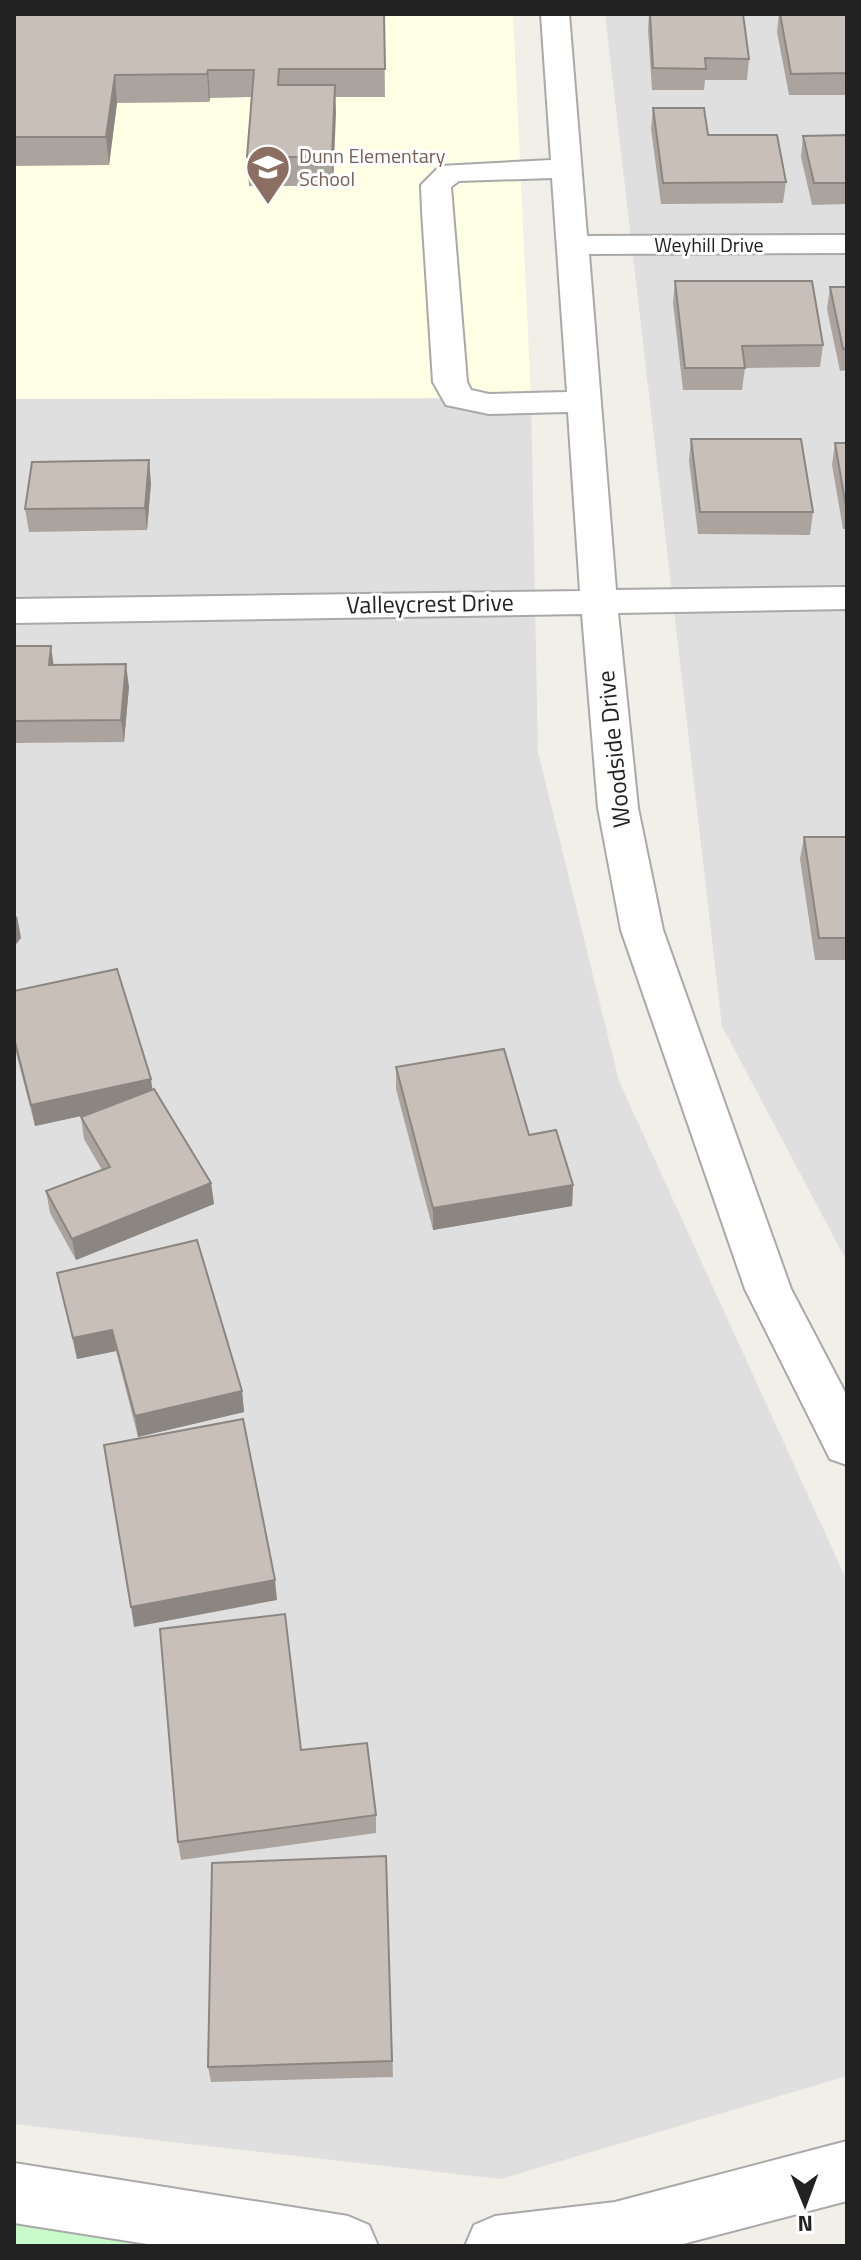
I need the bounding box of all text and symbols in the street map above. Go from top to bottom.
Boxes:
place label: Dunn Elementary School [299,140,446,194]
school or university icon: Dunn Elementary School [244,143,292,206]
street label: Weyhill Drive [654,229,764,260]
street label: Valleycrest Drive [346,584,514,622]
street label: Woodside Drive [587,669,639,829]
north arrow [765,2164,845,2244]
text: N [797,2207,813,2241]

